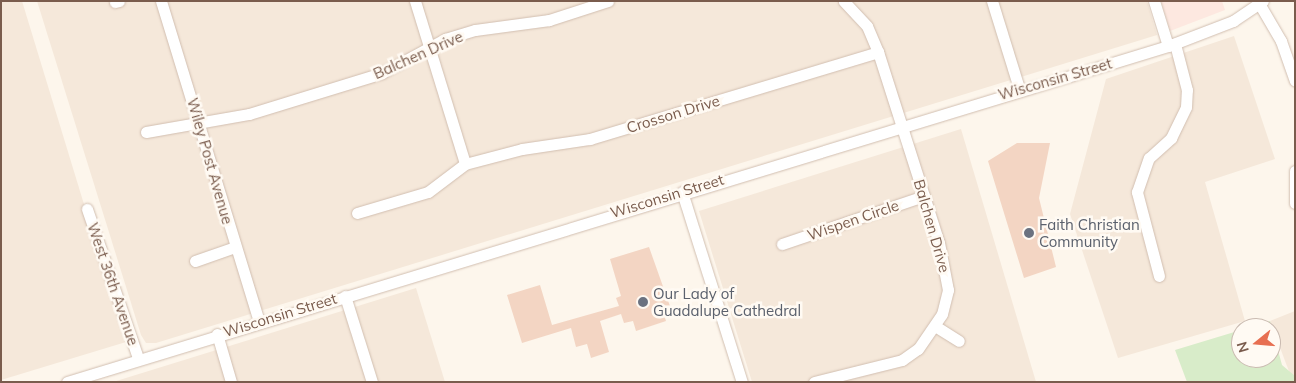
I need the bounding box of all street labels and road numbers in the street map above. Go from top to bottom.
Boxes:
street label: Balchen Drive [370,27,466,83]
street label: Wisconsin Street [996,54,1114,104]
street label: Crosson Drive [624,91,722,137]
street label: Wiley Post Avenue [183,96,237,226]
street label: Wisconsin Street [608,170,726,222]
street label: Balchen Drive [910,177,954,275]
street label: Wispen Circle [805,196,901,244]
street label: West 36th Avenue [84,220,142,348]
street label: Wisconsin Street [221,289,339,341]

